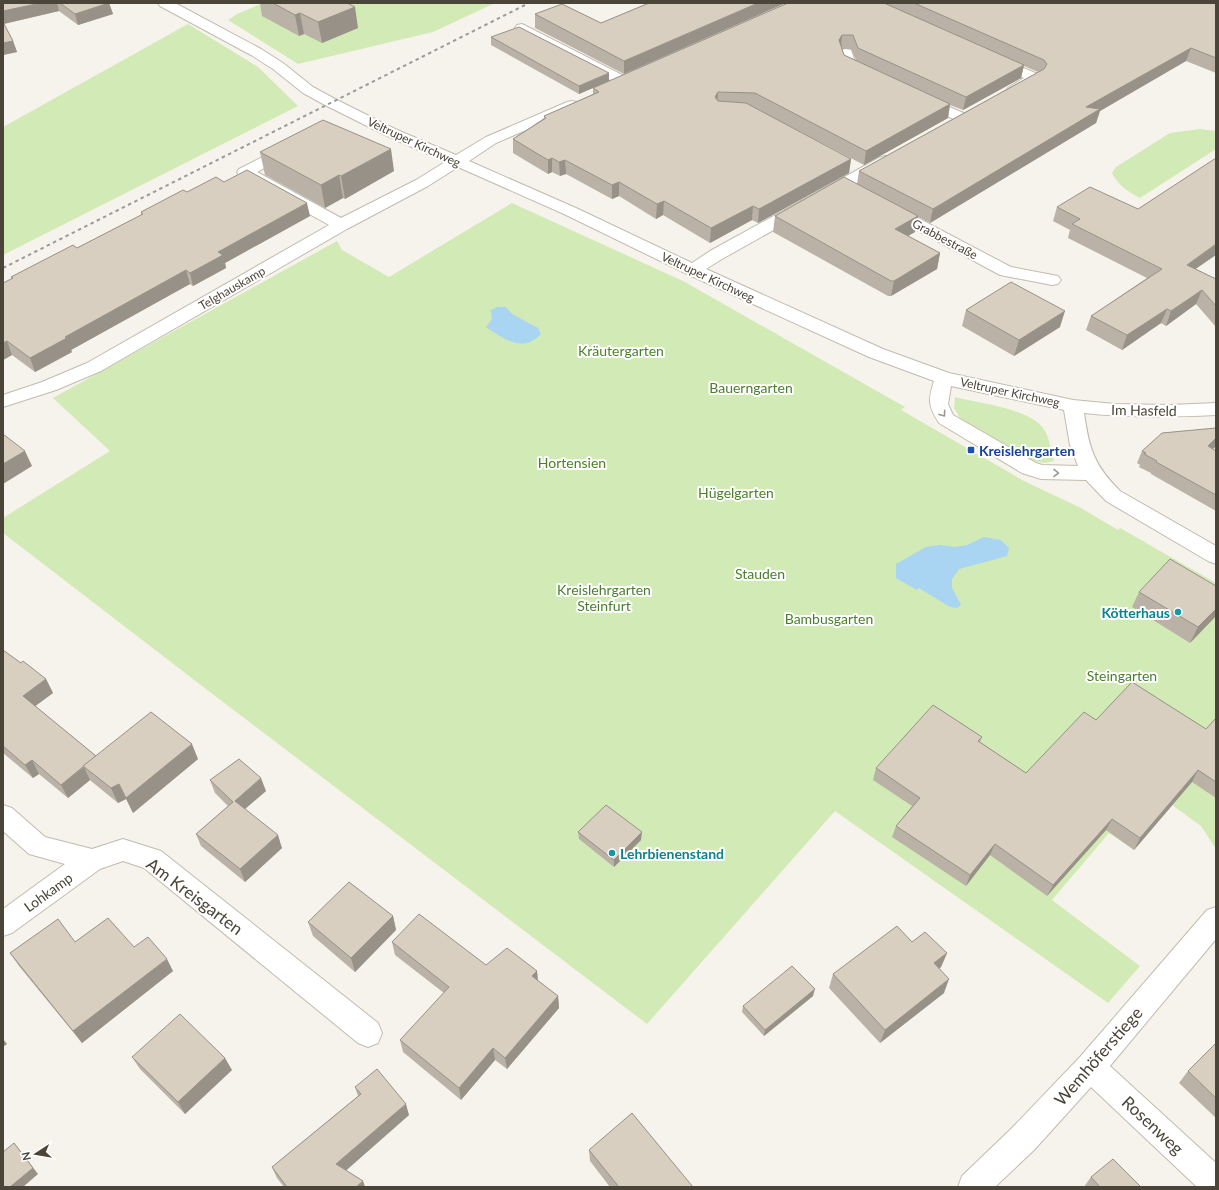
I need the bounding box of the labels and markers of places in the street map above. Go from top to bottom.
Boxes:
place label: Kreislehrgarten [979,442,1075,459]
marker: Kreislehrgarten [966,445,976,455]
place label: Kötterhaus [1101,604,1170,621]
marker: Kötterhaus [1173,607,1183,617]
place label: Lehrbienenstand [620,845,724,862]
marker: Lehrbienenstand [607,848,617,858]

